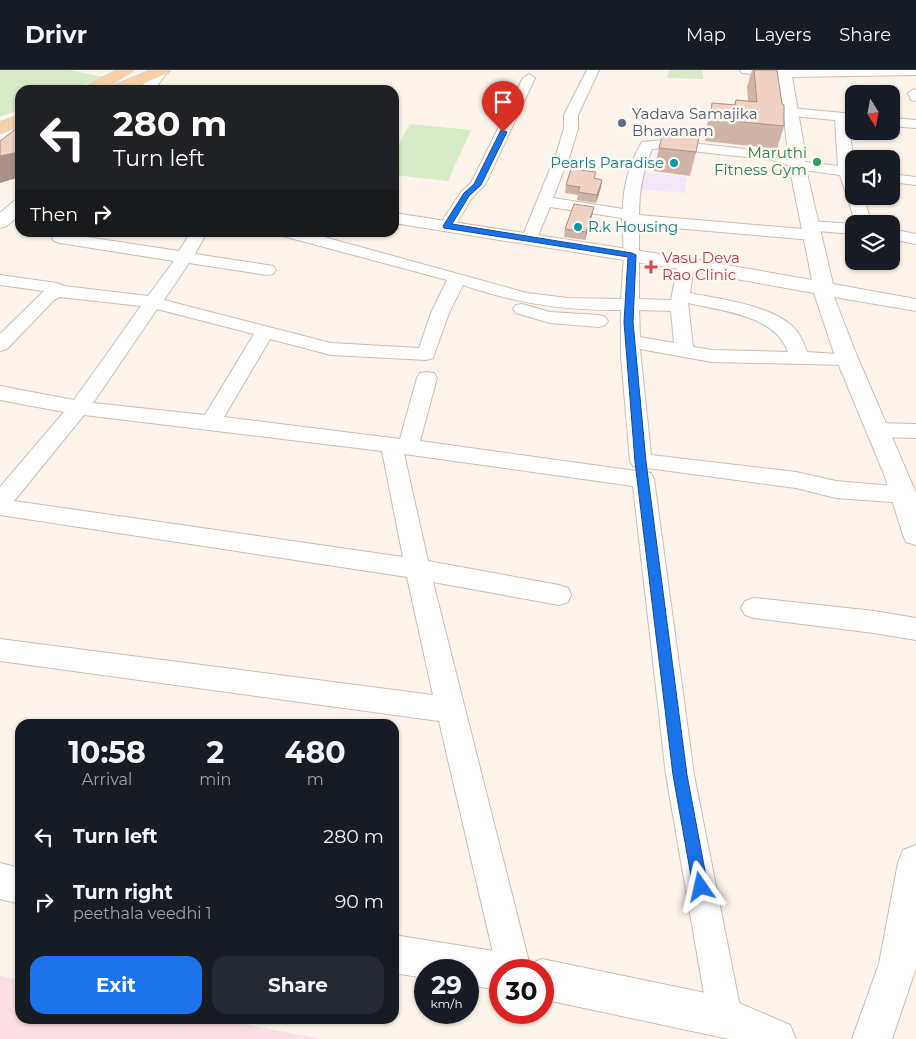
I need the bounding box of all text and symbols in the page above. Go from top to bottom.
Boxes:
text: Drivr [25,20,87,49]
text: Map [686,24,726,46]
text: Layers [754,24,811,46]
text: Share [839,24,891,46]
pin [482,81,524,132]
north arrow [845,85,900,140]
map controls [845,85,900,270]
icon: arrive [489,88,517,116]
text: 280 m [113,102,227,145]
place label: Yadava Samajika Bhavanam [632,104,758,140]
icon: left [30,105,95,170]
marker: Yadava Samajika Bhavanam [616,117,628,129]
place label: Maruthi Fitness Gym [714,143,807,179]
text: Turn left [113,145,205,172]
button: sound [845,150,900,205]
place label: Pearls Paradise [550,153,664,172]
marker: Maruthi Fitness Gym [811,156,823,168]
marker: Pearls Paradise [668,157,680,169]
icon: right [88,200,116,228]
text: Then [30,203,78,226]
button: layers [845,215,900,270]
place label: R.k Housing [588,217,678,236]
marker: R.k Housing [572,221,584,233]
place label: Vasu Deva Rao Clinic [662,248,740,284]
marker: Vasu Deva Rao Clinic [644,260,658,274]
text: 10:58 [68,734,146,771]
text: 2 [206,734,224,771]
text: 480 [285,734,346,771]
text: Arrival [82,770,132,789]
text: min [199,770,231,789]
text: m [307,770,324,789]
icon: left [30,823,58,851]
text: Turn left [73,825,158,848]
text: 280 m [323,825,384,848]
position arrow [674,860,726,912]
text: Turn right [73,881,173,904]
icon: right [30,888,58,916]
text: 90 m [335,890,384,913]
text: peethala veedhi 1 [73,904,212,923]
button: Exit [30,956,202,1014]
button: Share [212,956,384,1014]
speed limit sign: 30 [489,959,554,1024]
text: 29 [431,970,462,1000]
text: km/h [430,996,463,1011]

